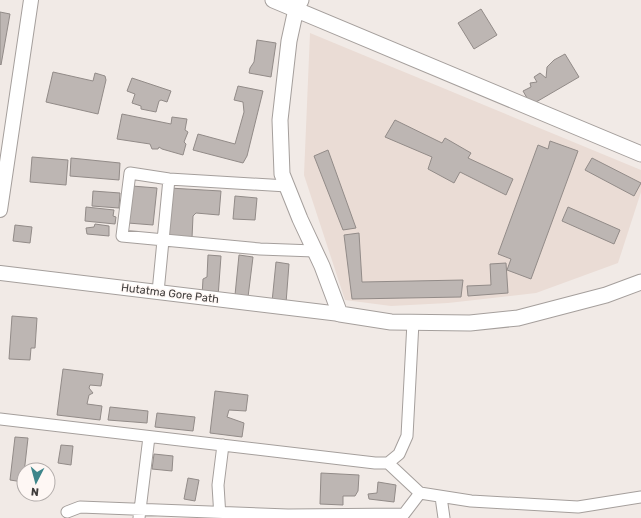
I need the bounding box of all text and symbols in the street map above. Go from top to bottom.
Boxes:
street label: Hutatma Gore Path [120,281,220,306]
north arrow [16,462,56,502]
text: N [30,485,40,498]

